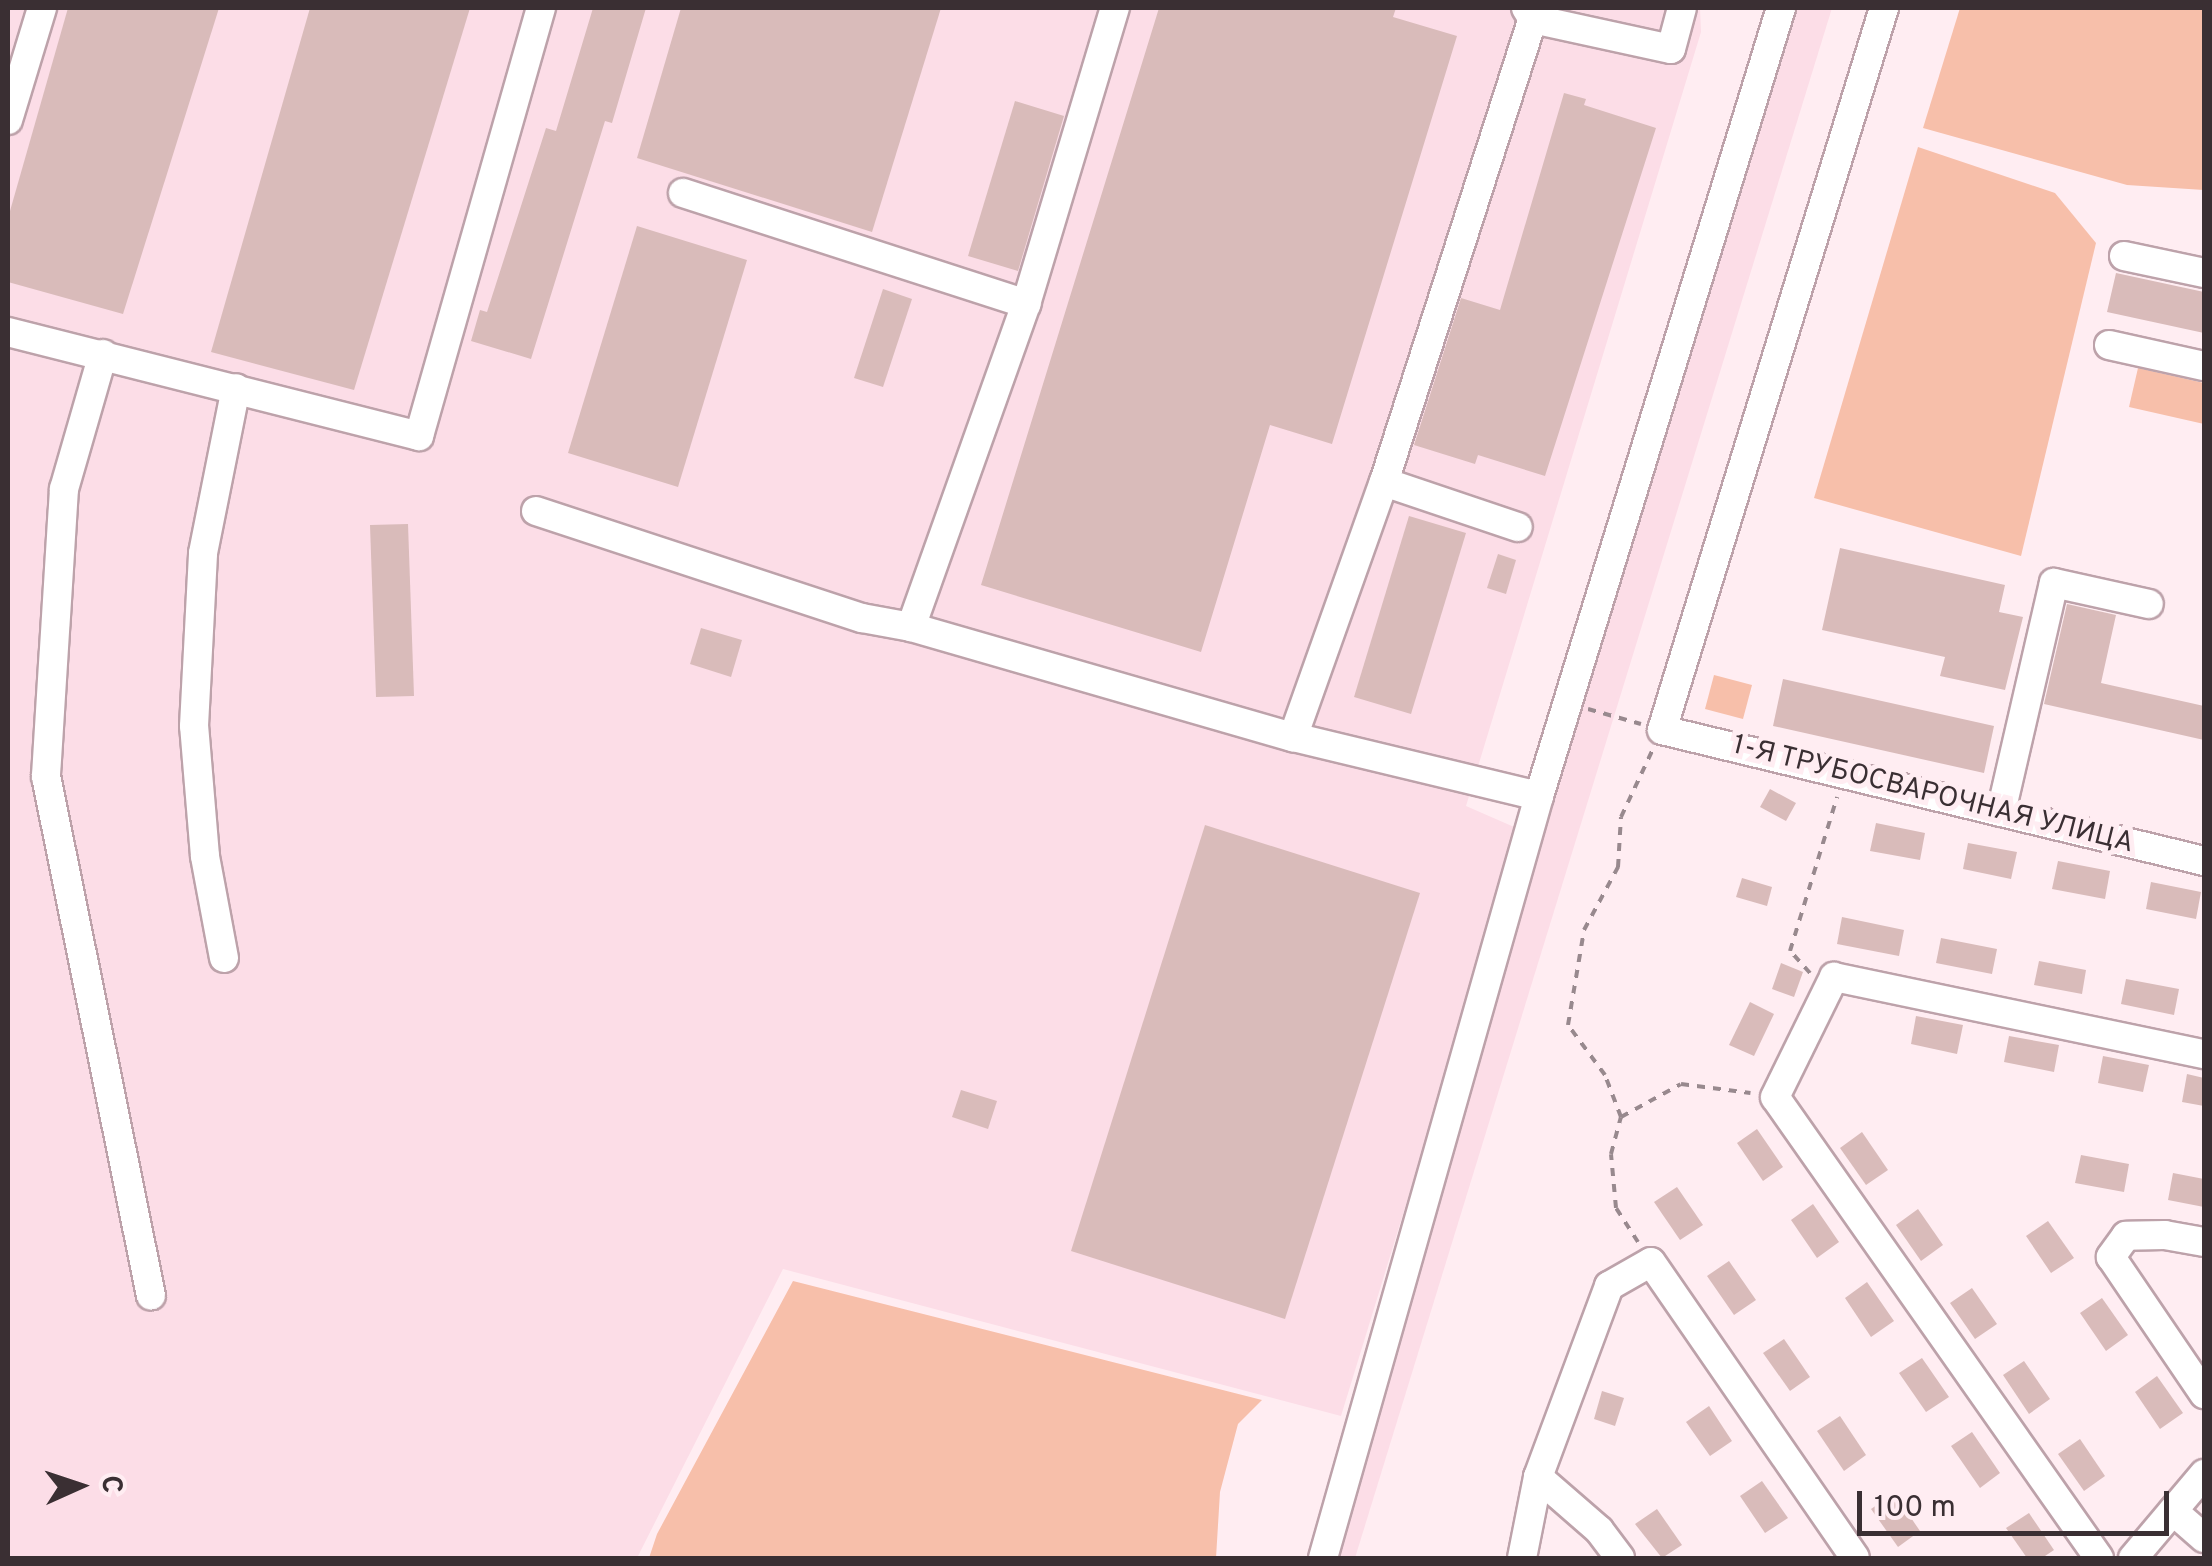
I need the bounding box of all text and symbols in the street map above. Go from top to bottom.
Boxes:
street label: 1-Я ТРУБОСВАРОЧНАЯ УЛИЦА [1728,729,2138,861]
north arrow [30,1436,130,1536]
scale bar [1862,1471,2174,1533]
text: С [92,1475,128,1494]
text: 100 m [1874,1490,1956,1527]

